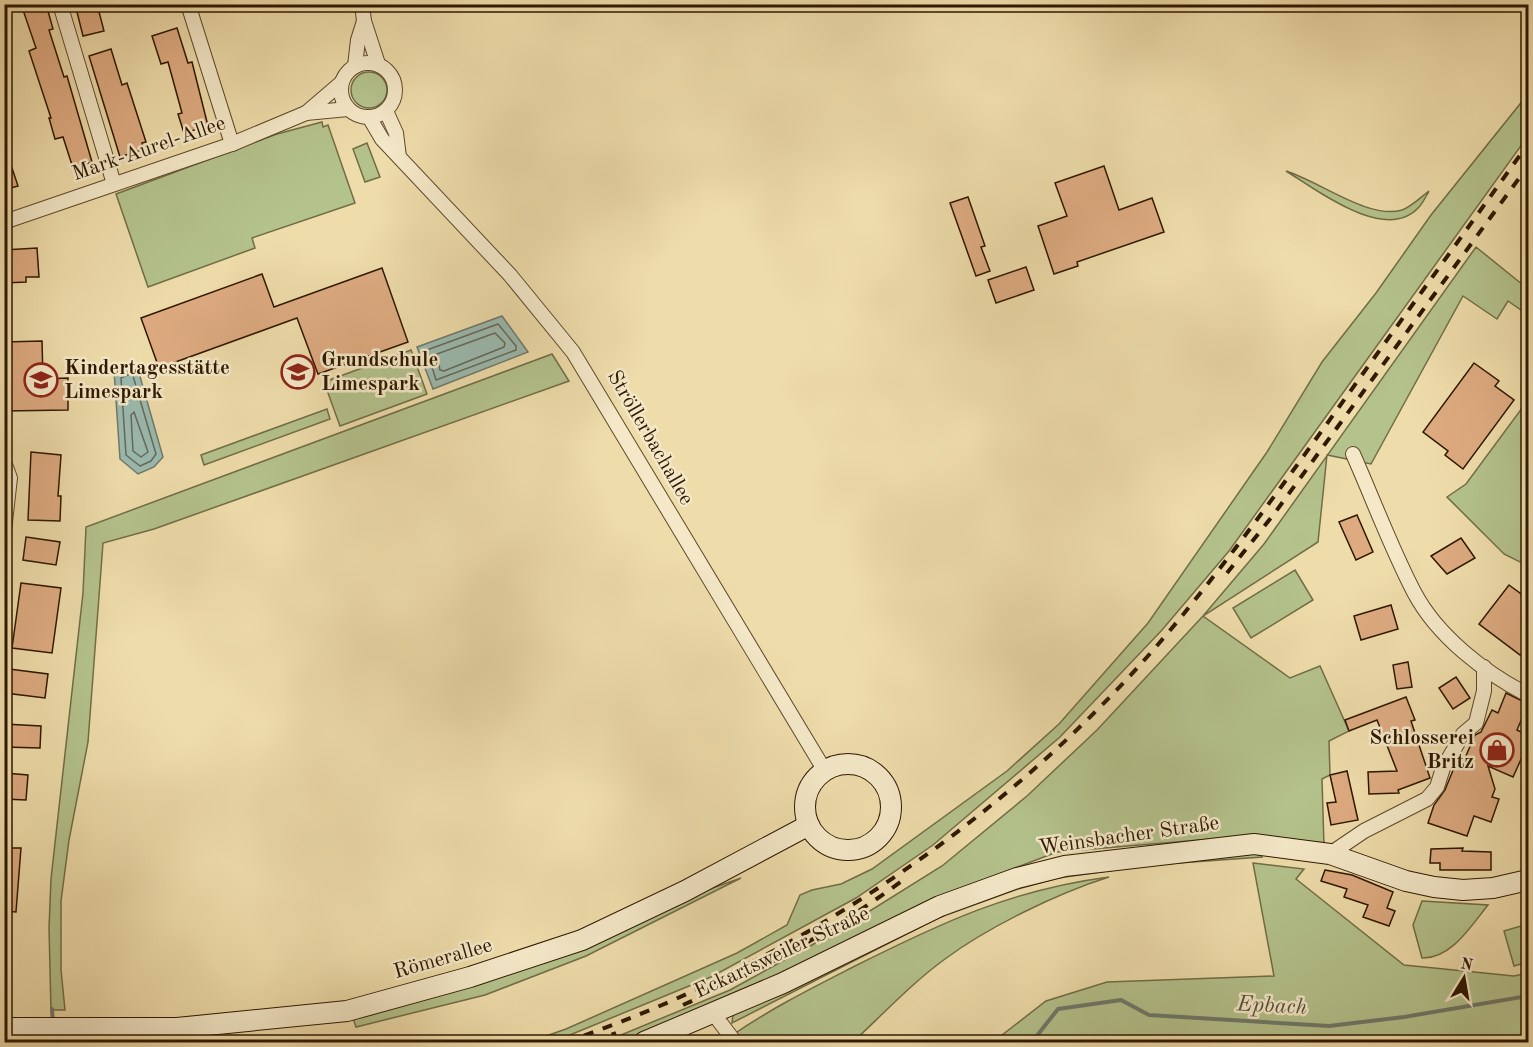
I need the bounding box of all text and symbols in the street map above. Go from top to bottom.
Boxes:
street label: Mark-Aurel-Allee [69,113,229,185]
place label: Grundschule Limespark [321,350,438,395]
school or university icon: Grundschule Limespark [280,354,316,390]
place label: Kindertagesstätte Limespark [64,358,230,403]
school or university icon: Kindertagesstätte Limespark [23,362,59,398]
street label: Ströllerbachallee [603,367,697,509]
place label: Schlosserei Britz [1369,728,1474,773]
shop icon: Schlosserei Britz [1479,732,1515,768]
street label: Weinsbacher Straße [1037,813,1221,859]
street label: Eckartsweiler Straße [691,903,873,1003]
street label: Römerallee [391,935,495,983]
north arrow [1434,948,1494,1008]
text: N [1459,956,1475,974]
water label: Epbach [1235,993,1308,1019]

